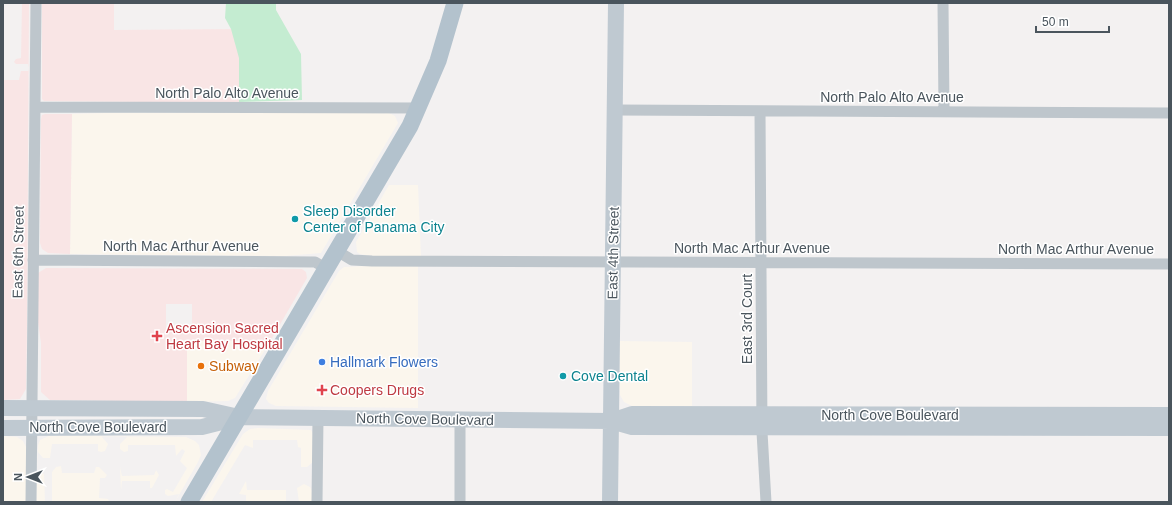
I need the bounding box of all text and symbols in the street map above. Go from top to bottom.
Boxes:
scale bar [1036,8,1109,34]
text: 50 m [1042,15,1069,29]
street label: North Palo Alto Avenue [155,85,299,101]
street label: North Palo Alto Avenue [820,89,964,105]
place label: Sleep Disorder Center of Panama City [303,203,445,235]
street label: East 6th Street [9,205,27,298]
street label: East 4th Street [604,206,622,299]
marker: Sleep Disorder Center of Panama City [290,214,300,224]
street label: North Mac Arthur Avenue [103,238,259,254]
street label: North Mac Arthur Avenue [674,240,830,256]
street label: North Mac Arthur Avenue [998,241,1154,257]
street label: East 3rd Court [739,274,755,364]
place label: Ascension Sacred Heart Bay Hospital [166,320,283,352]
marker: Ascension Sacred Heart Bay Hospital [151,330,163,342]
place label: Hallmark Flowers [330,354,438,370]
marker: Hallmark Flowers [317,357,327,367]
place label: Subway [209,358,259,374]
marker: Subway [196,361,206,371]
place label: Cove Dental [571,368,648,384]
marker: Cove Dental [558,371,568,381]
place label: Coopers Drugs [330,382,424,398]
marker: Coopers Drugs [317,385,327,395]
street label: North Cove Boulevard [821,407,959,423]
street label: North Cove Boulevard [356,410,494,428]
street label: North Cove Boulevard [29,419,167,435]
north arrow [8,457,48,497]
text: N [12,473,24,481]

